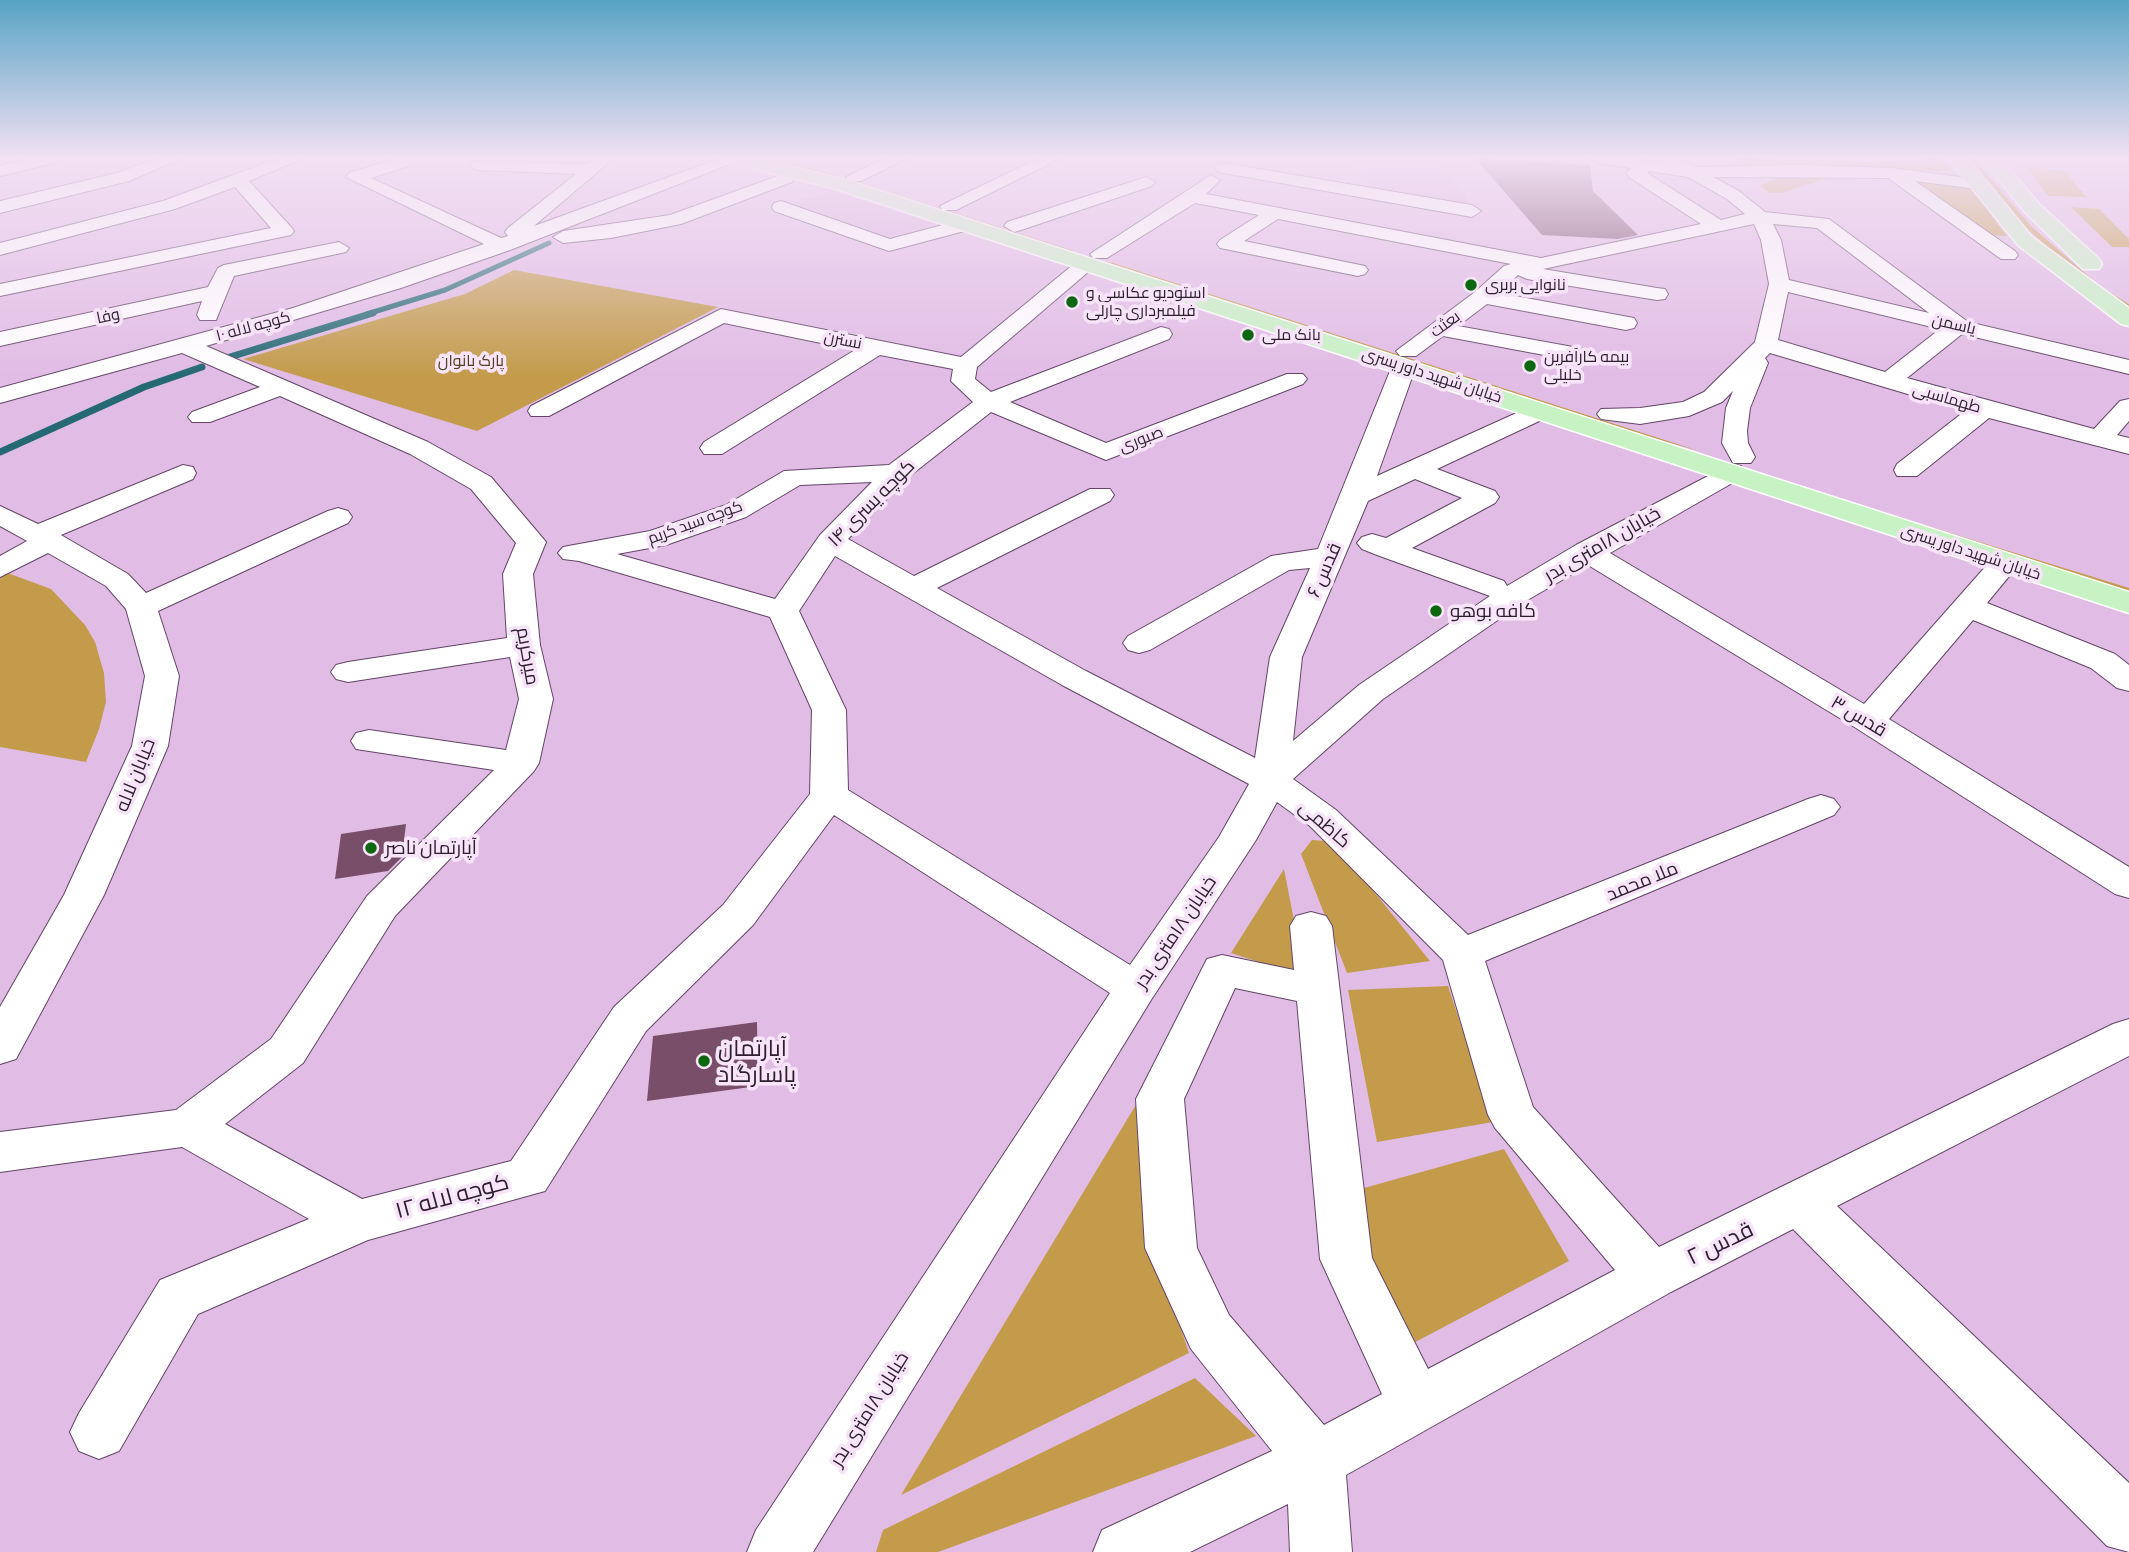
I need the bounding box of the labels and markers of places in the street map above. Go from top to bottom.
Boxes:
place label: نانوایی بربری [1485,275,1566,295]
marker: نانوایی بربری [1463,277,1479,293]
place label: استودیو عکاسی و فیلمبرداری چارلی [1086,283,1206,321]
marker: استودیو عکاسی و فیلمبرداری چارلی [1064,294,1080,310]
place label: بانک ملی [1262,325,1321,345]
marker: بانک ملی [1240,327,1256,343]
place label: بیمه کارآفرین خلیلی [1544,347,1629,385]
marker: بیمه کارآفرین خلیلی [1522,358,1538,374]
place label: کافه بوهو [1450,600,1536,622]
marker: کافه بوهو [1428,603,1444,619]
place label: آپارتمان ناصر [385,837,477,859]
marker: آپارتمان ناصر [363,840,379,856]
place label: آپارتمان پاسارگاد [718,1034,796,1088]
marker: آپارتمان پاسارگاد [696,1053,712,1069]

